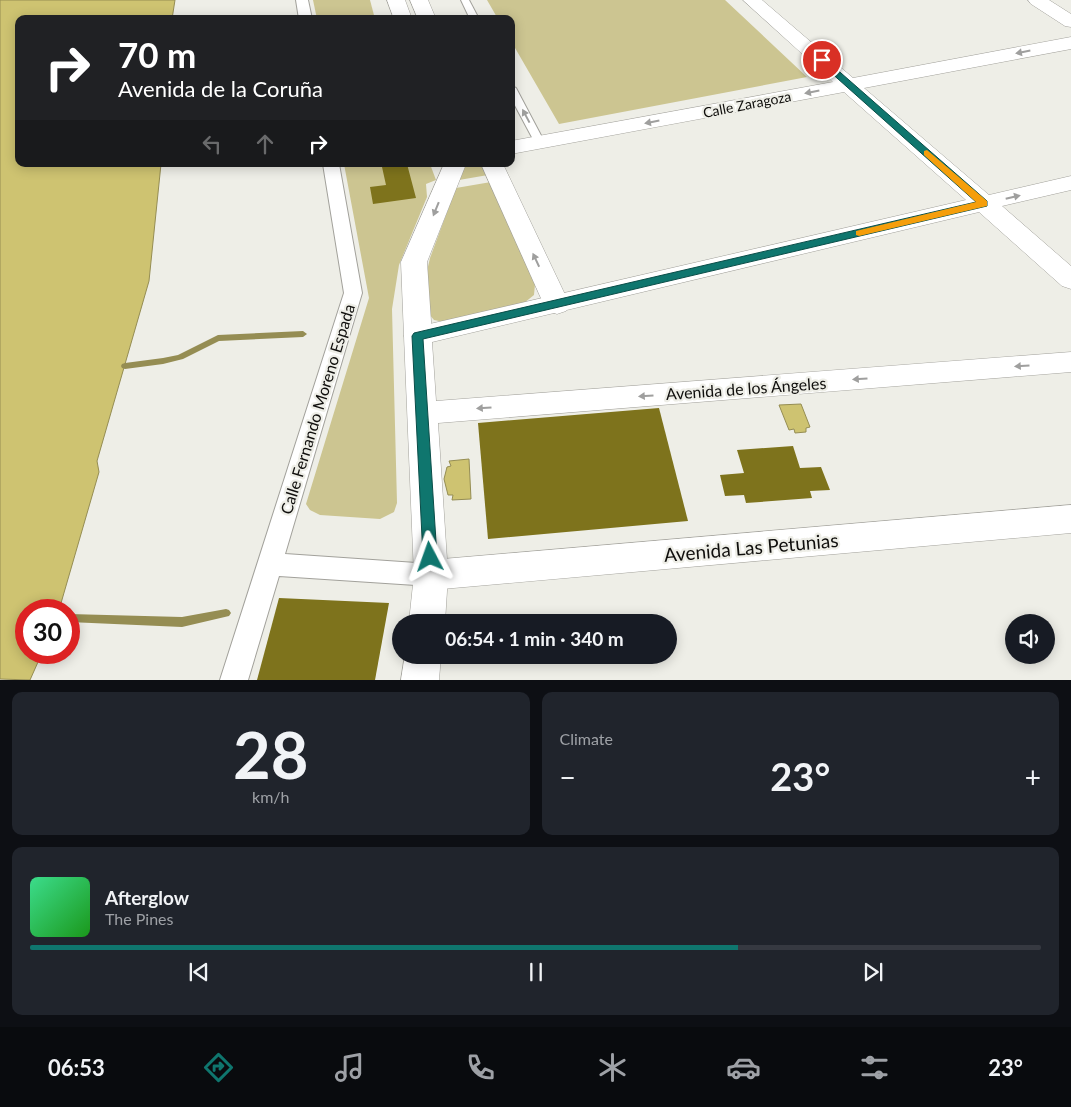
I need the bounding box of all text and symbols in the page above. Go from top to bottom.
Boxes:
text: 70 m [118,33,196,75]
icon: right [35,35,100,100]
pin [801,39,843,81]
icon: arrive [808,46,836,74]
one-way arrow [1015,48,1031,56]
text: Avenida de la Coruña [118,75,323,102]
street label: Calle Zaragoza [701,87,793,121]
one-way arrow [803,88,819,96]
one-way arrow [522,108,530,123]
one-way arrow [644,119,660,127]
icon: left [198,130,226,158]
icon: ahead [251,130,279,158]
icon: right [304,130,332,158]
one-way arrow [1006,193,1021,201]
one-way arrow [432,202,440,217]
one-way arrow [532,253,540,267]
street label: Calle Fernando Moreno Espada [276,302,358,516]
one-way arrow [1014,362,1030,370]
street label: Avenida de los Ángeles [665,373,827,403]
one-way arrow [852,375,868,383]
one-way arrow [638,392,654,400]
one-way arrow [476,405,492,413]
street label: Avenida Las Petunias [663,528,839,566]
position arrow [403,530,455,582]
speed limit sign: 30 [15,599,80,664]
map controls [1005,614,1055,664]
button: sound [1005,614,1055,664]
text: 06:54 · 1 min · 340 m [445,627,624,650]
text: 28 [233,715,308,793]
text: Climate [560,729,613,748]
text: 23° [770,753,830,799]
text: − [560,760,576,794]
text: + [1025,760,1041,794]
text: km/h [252,787,289,806]
text: Afterglow [105,886,189,909]
text: The Pines [105,909,174,928]
icon: previous [185,958,213,986]
icon: pause [522,958,550,986]
icon: next [859,958,887,986]
icon: directions [201,1050,236,1085]
icon: music [332,1050,367,1085]
icon: phone [463,1050,498,1085]
icon: climate [595,1050,630,1085]
icon: car [726,1050,761,1085]
icon: filters [857,1050,892,1085]
text: 06:53 [48,1054,105,1081]
text: 23° [988,1054,1023,1081]

